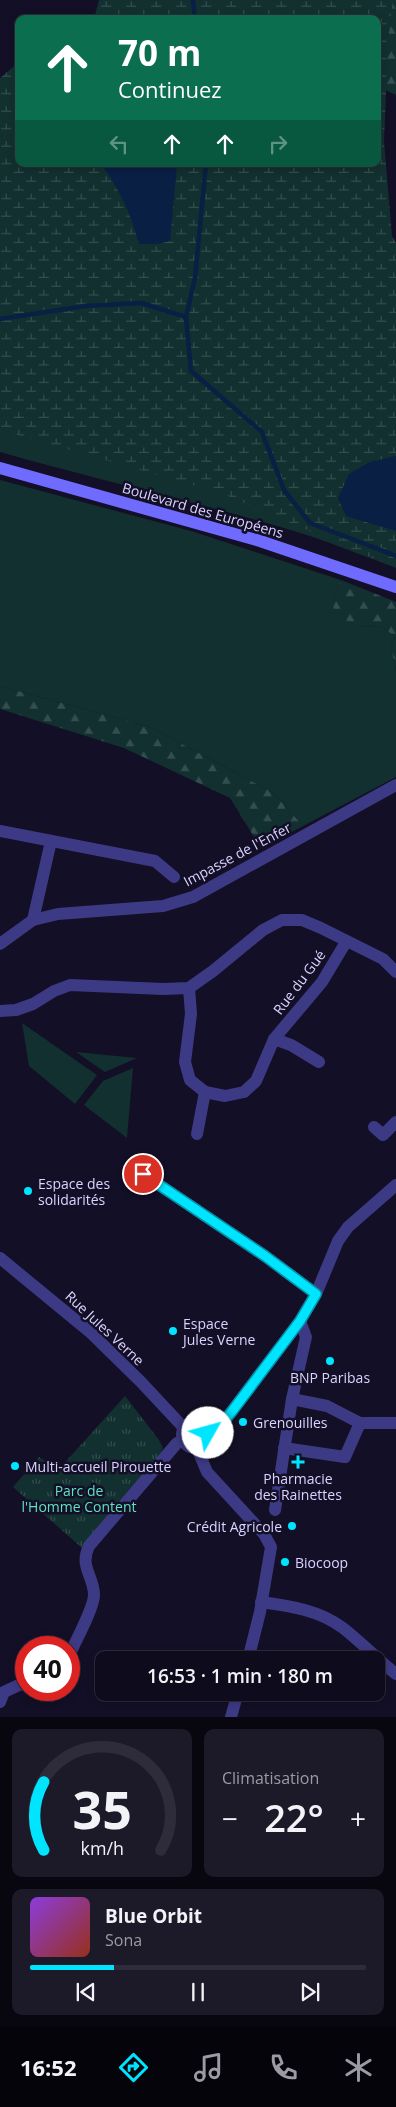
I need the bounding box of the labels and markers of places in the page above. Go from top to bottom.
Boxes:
pin [122,1153,164,1195]
place label: Espace des solidarités [38,1174,110,1209]
marker: Espace des solidarités [22,1185,34,1197]
place label: Espace Jules Verne [181,1314,256,1349]
marker: Espace Jules Verne [167,1325,179,1337]
marker: BNP Paribas [324,1355,336,1367]
place label: BNP Paribas [290,1368,370,1387]
place label: Grenouilles [253,1413,328,1432]
marker: Grenouilles [237,1416,249,1428]
marker: Pharmacie des Rainettes [292,1456,304,1468]
place label: Multi-accueil Pirouette [25,1457,172,1476]
marker: Multi-accueil Pirouette [9,1460,21,1472]
place label: Pharmacie des Rainettes [254,1469,342,1504]
place label: Crédit Agricole [187,1517,282,1536]
marker: Crédit Agricole [286,1520,298,1532]
place label: Biocoop [295,1553,348,1572]
marker: Biocoop [279,1556,291,1568]

